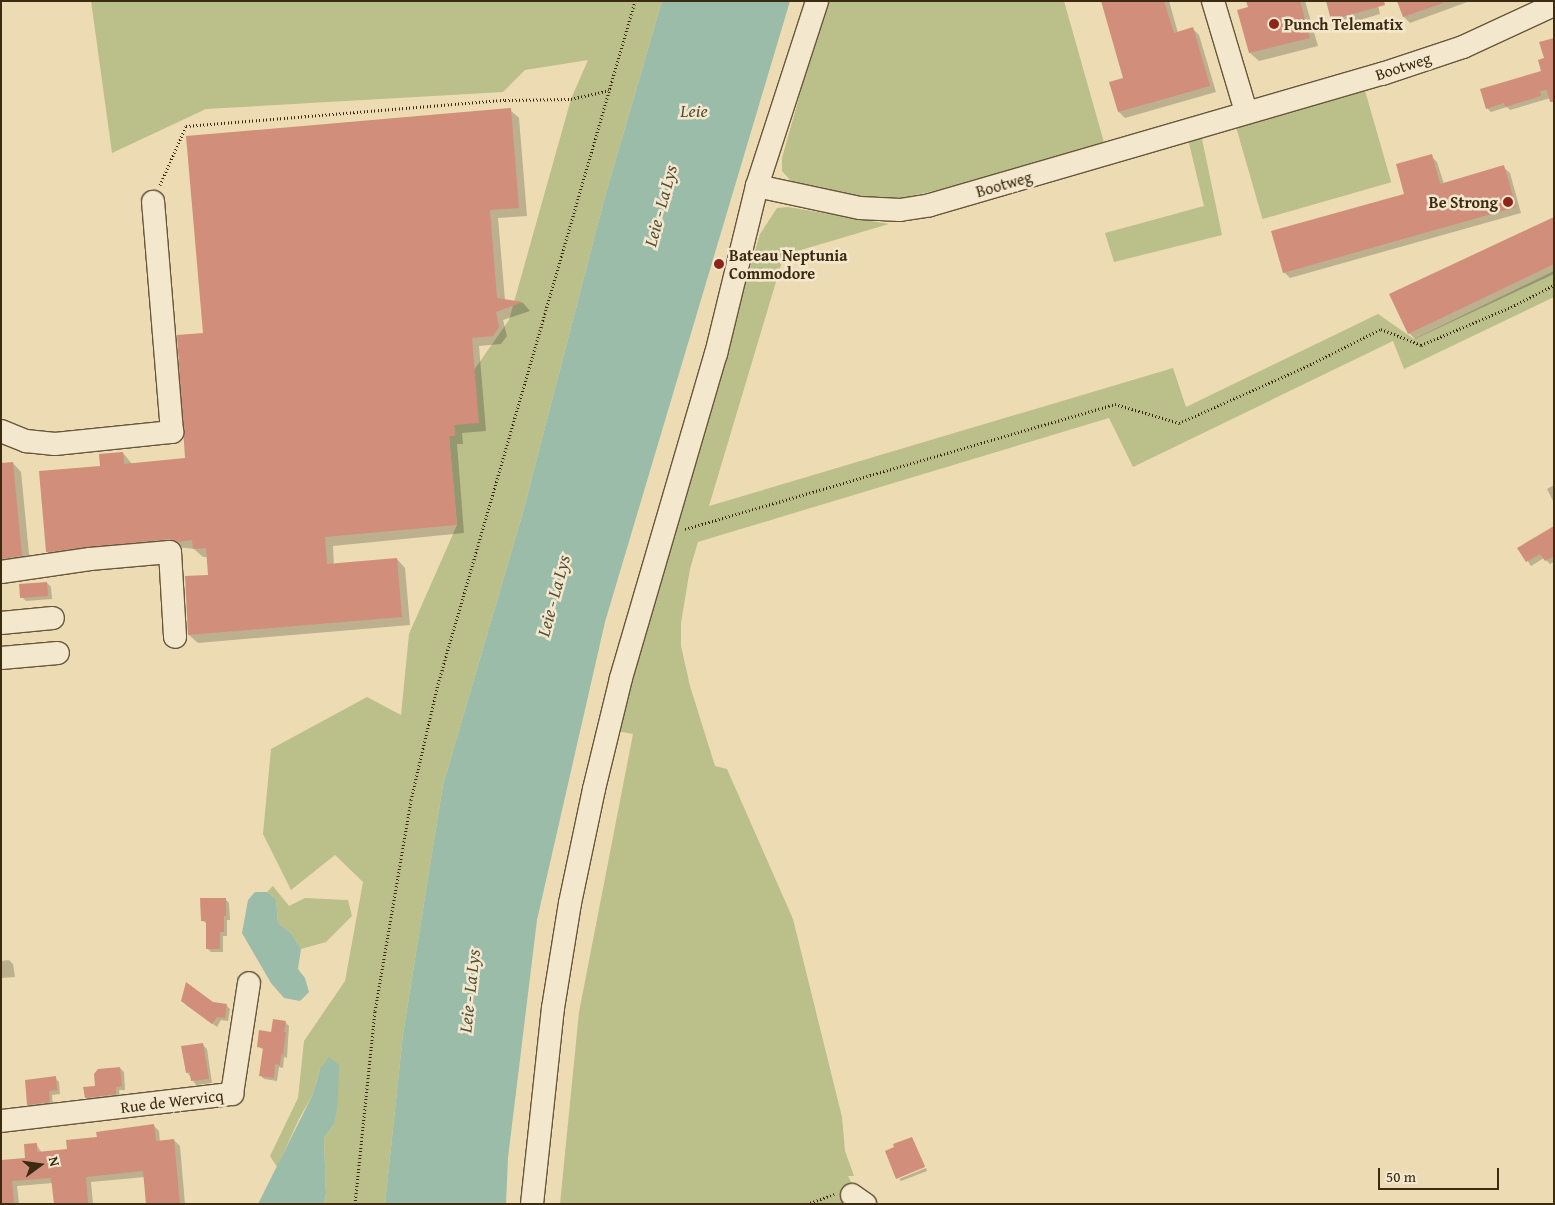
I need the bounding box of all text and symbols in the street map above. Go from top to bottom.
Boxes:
place label: Punch Telematix [1284,14,1403,34]
marker: Punch Telematix [1268,18,1280,30]
street label: Bootweg [1373,48,1433,84]
water label: Leie [680,100,708,122]
water label: Leie - La Lys [640,163,682,249]
street label: Bootweg [974,167,1034,201]
place label: Be Strong [1429,192,1498,212]
marker: Be Strong [1502,196,1514,208]
place label: Bateau Neptunia Commodore [729,245,847,283]
marker: Bateau Neptunia Commodore [713,258,725,270]
water label: Leie - La Lys [533,553,575,639]
water label: Leie - La Lys [455,948,485,1034]
street label: Rue de Wervicq [119,1085,225,1117]
north arrow [15,1140,65,1190]
text: N [44,1154,65,1168]
scale bar [1380,1158,1501,1190]
text: 50 m [1386,1166,1416,1187]

